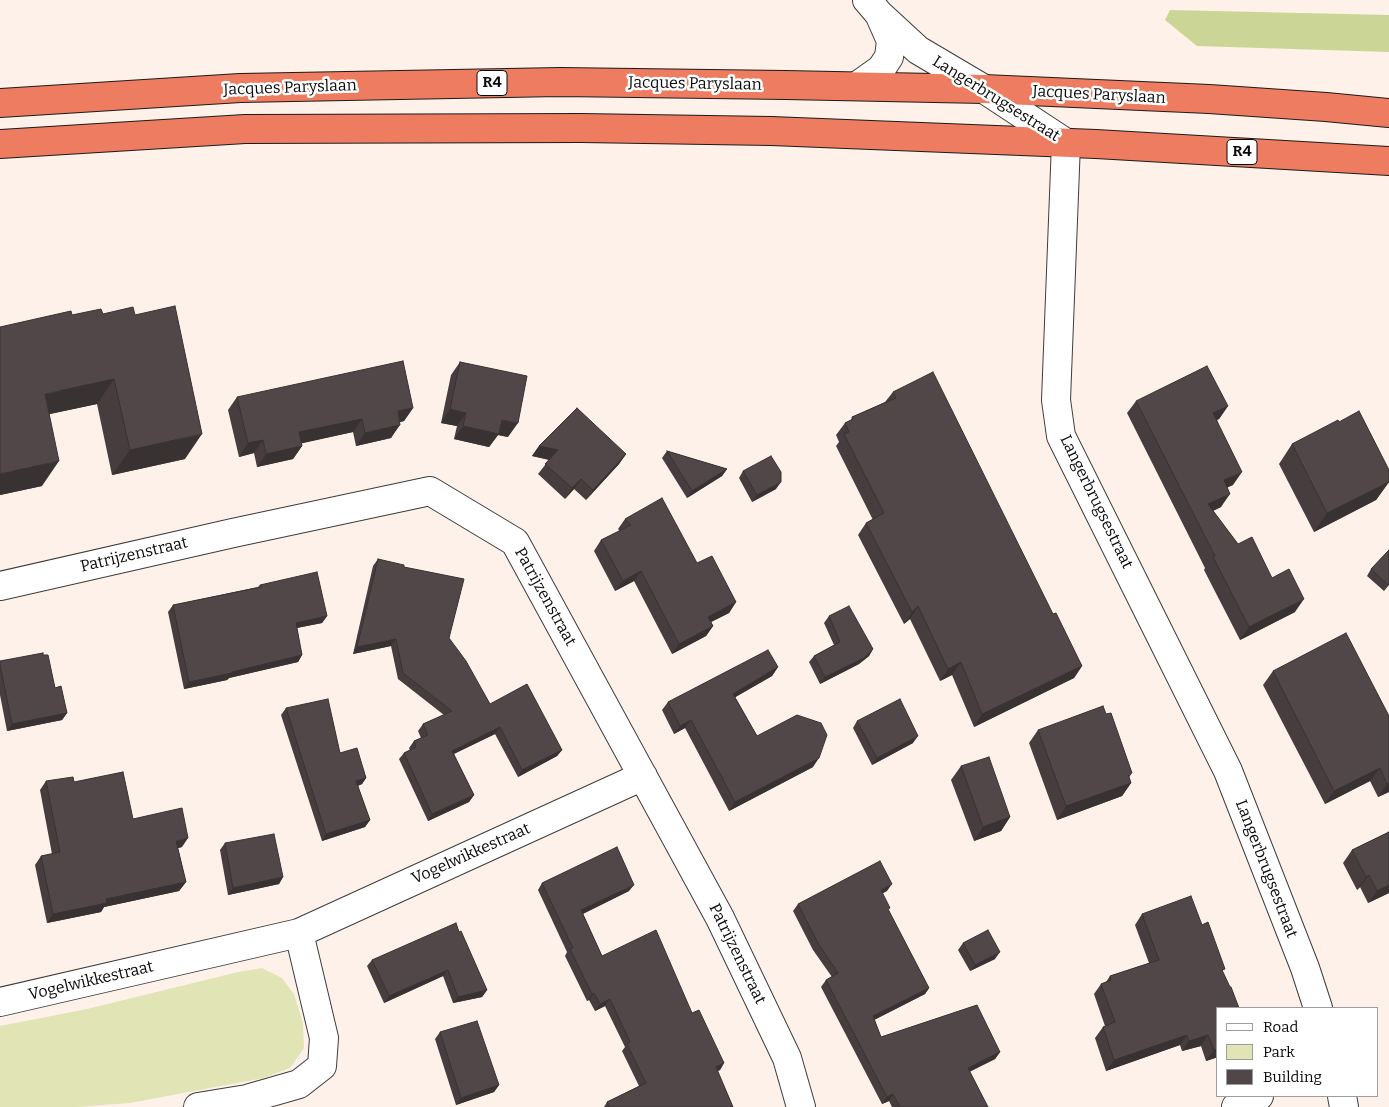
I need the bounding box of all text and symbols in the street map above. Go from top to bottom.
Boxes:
street label: Langerbrugsestraat [929,52,1063,146]
road number: R4 [477,70,507,96]
street label: Jacques Paryslaan [628,73,762,95]
street label: Jacques Paryslaan [223,76,357,100]
street label: Jacques Paryslaan [1032,82,1166,108]
road number: R4 [1227,140,1257,164]
street label: Langerbrugsestraat [1055,432,1137,572]
street label: Patrijzenstraat [79,533,189,577]
street label: Patrijzenstraat [510,544,580,650]
street label: Langerbrugsestraat [1231,797,1301,941]
street label: Vogelwikkestraat [409,819,533,889]
street label: Patrijzenstraat [704,901,770,1007]
street label: Vogelwikkestraat [27,957,155,1005]
legend [1216,1007,1379,1097]
text: Road [1263,1018,1298,1036]
text: Park [1263,1043,1295,1061]
text: Building [1263,1068,1322,1086]

